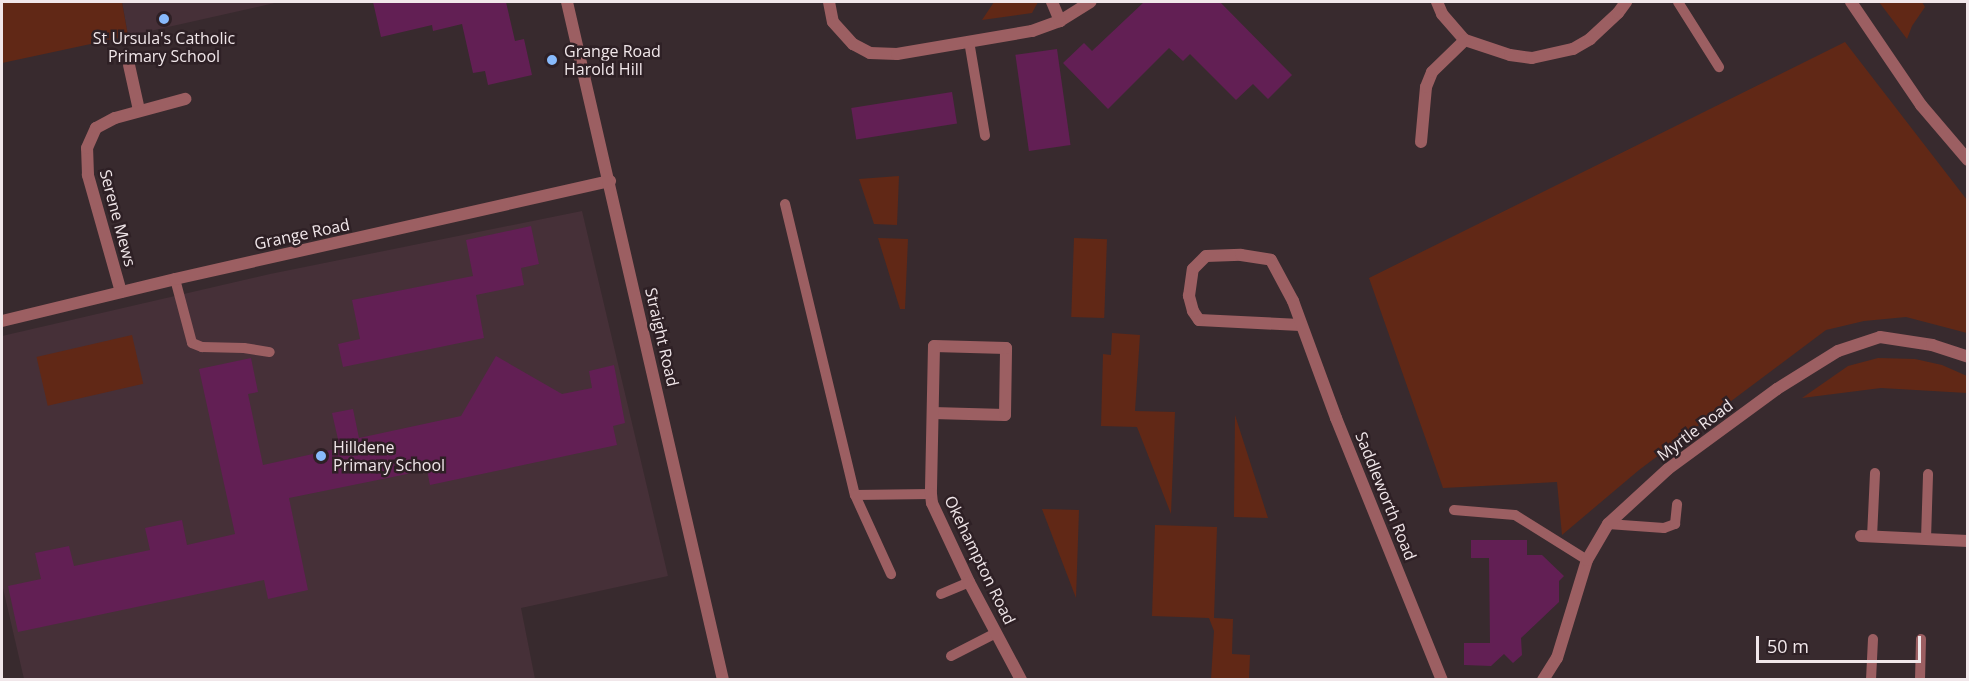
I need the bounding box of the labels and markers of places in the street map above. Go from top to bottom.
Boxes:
marker: St Ursula's Catholic Primary School [157,12,171,26]
place label: St Ursula's Catholic Primary School [93,28,235,66]
place label: Grange Road Harold Hill [564,41,661,79]
marker: Grange Road Harold Hill [545,53,559,67]
place label: Hilldene Primary School [333,437,445,475]
marker: Hilldene Primary School [314,449,328,463]

